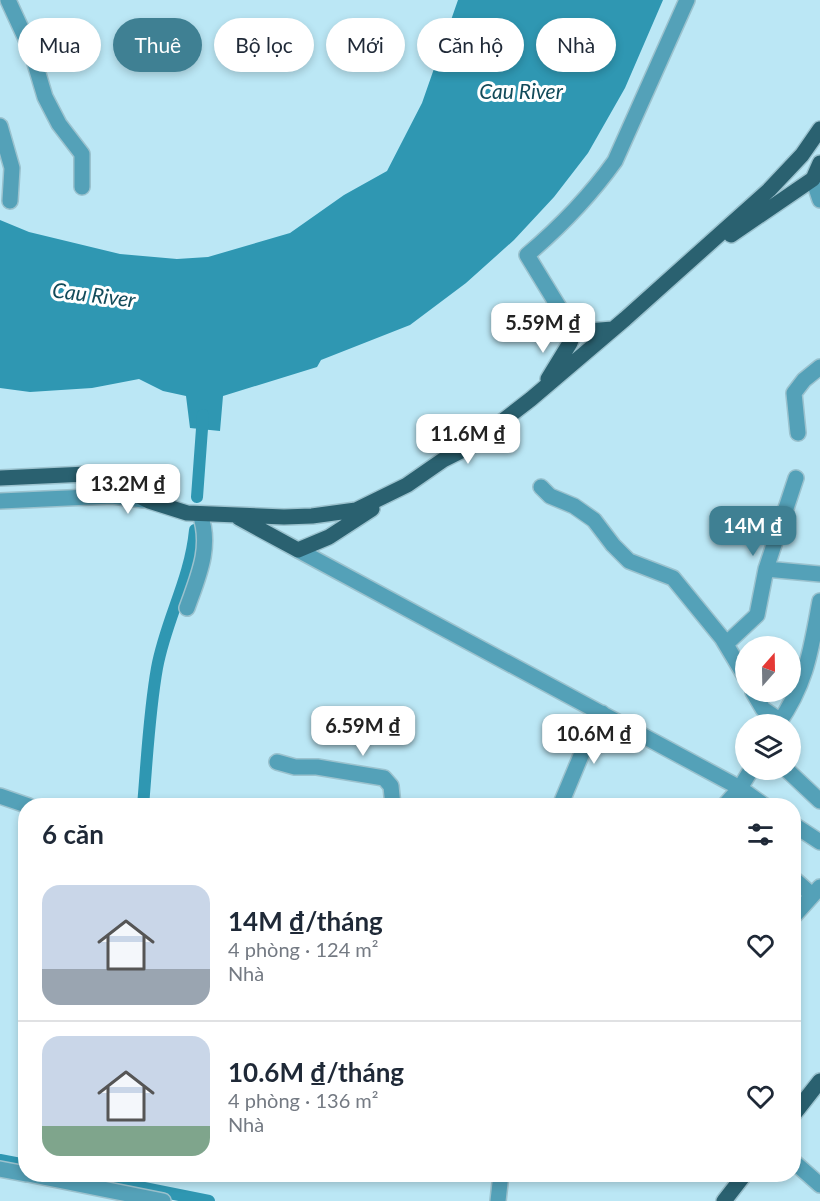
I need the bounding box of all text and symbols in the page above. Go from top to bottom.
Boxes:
chip: Mua [18,18,101,72]
chip: Thuê [113,18,202,72]
chip: Bộ lọc [214,18,314,72]
chip: Mới [326,18,405,72]
chip: Căn hộ [417,18,524,72]
chip: Nhà [536,18,616,72]
water label: Cau River [479,78,564,103]
water label: Cau River [51,276,138,312]
pin: 5.59M ₫ [488,303,598,354]
text: 5.59M ₫ [505,310,581,334]
pin: 11.6M ₫ [413,414,523,465]
text: 11.6M ₫ [430,421,506,445]
pin: 13.2M ₫ [73,464,183,515]
text: 13.2M ₫ [90,471,166,495]
pin: 14M ₫ [711,506,795,557]
text: 14M ₫ [723,513,783,537]
north arrow [735,636,801,702]
map controls [735,636,801,780]
pin: 6.59M ₫ [308,706,418,757]
text: 6.59M ₫ [325,713,401,737]
pin: 10.6M ₫ [539,714,649,765]
button: layers [735,714,801,780]
text: 10.6M ₫ [556,721,632,745]
text: 6 căn [42,818,104,850]
icon: filters [744,818,777,851]
text: 14M ₫/tháng [228,905,383,937]
icon: home [90,909,162,981]
icon: heart [744,929,777,962]
text: 4 phòng · 124 m² [228,937,378,961]
text: Nhà [228,961,264,985]
text: 10.6M ₫/tháng [228,1056,404,1088]
icon: home [90,1060,162,1132]
icon: heart [744,1080,777,1113]
text: 4 phòng · 136 m² [228,1088,378,1112]
text: Nhà [228,1112,264,1136]

